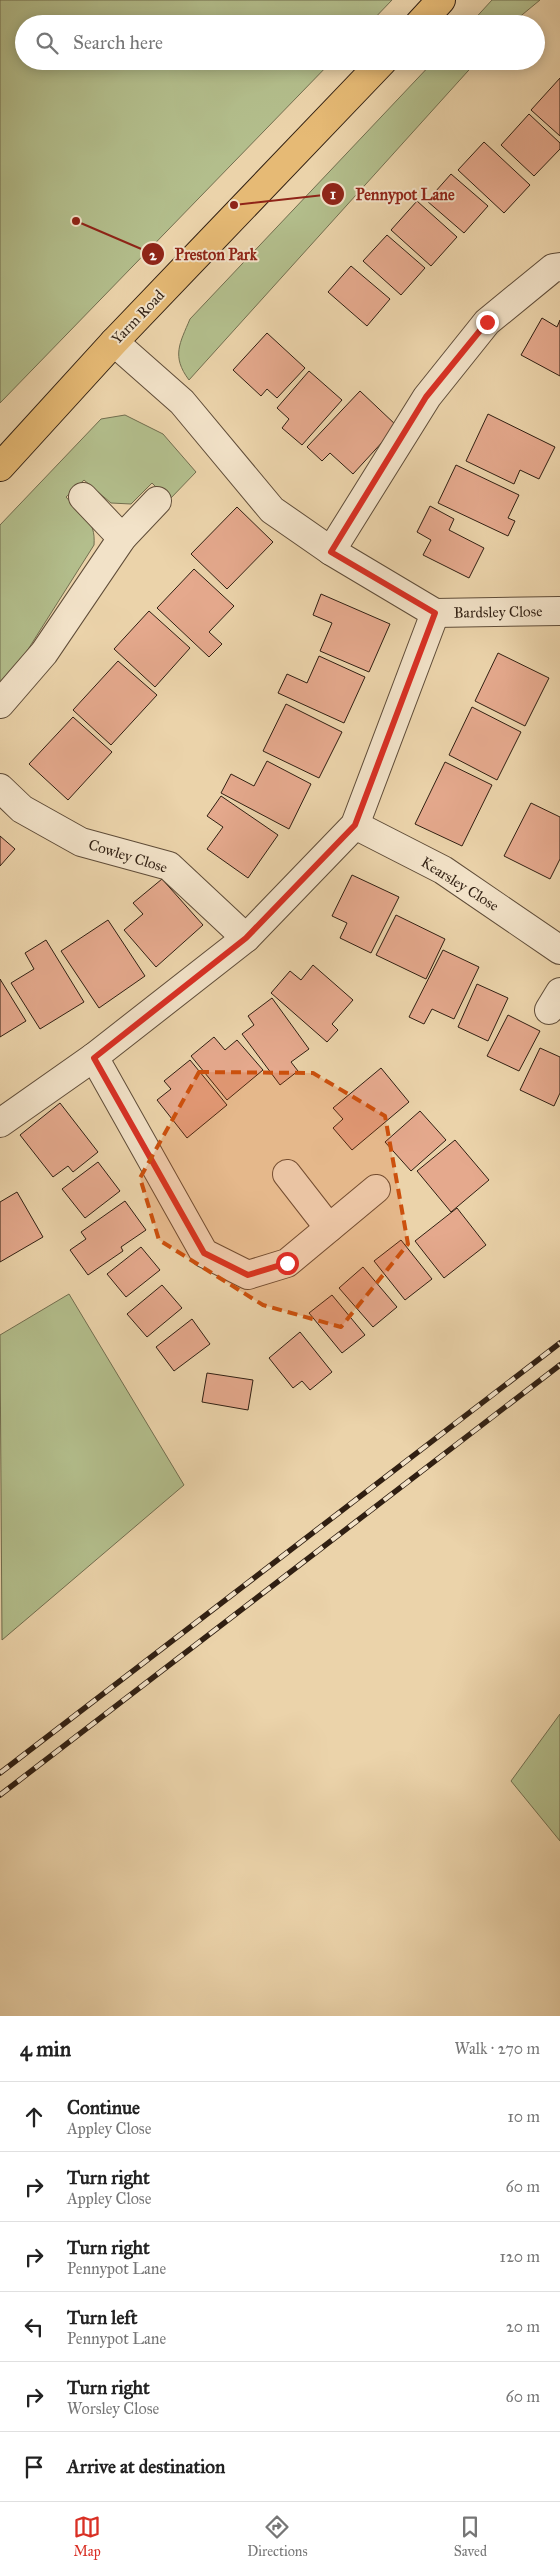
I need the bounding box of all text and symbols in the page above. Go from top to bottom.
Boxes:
search box [15,15,545,70]
icon: search [33,29,61,57]
text: Search here [73,31,163,54]
callout: Pennypot Lane [321,178,465,209]
text: 1 [330,185,336,203]
text: Pennypot Lane [355,185,455,205]
callout: Preston Park [140,239,268,270]
text: Preston Park [175,245,258,264]
text: 2 [149,246,157,264]
street label: Yarm Road [108,286,169,348]
route end [476,311,499,334]
street label: Bardsley Close [453,602,543,622]
street label: Cowley Close [86,835,170,877]
street label: Kearsley Close [418,853,502,915]
route start [276,1252,299,1275]
text: 4 min [20,2036,71,2062]
text: Walk · 270 m [454,2039,540,2058]
text: Continue [67,2096,140,2119]
icon: ahead [20,2103,48,2131]
text: 10 m [508,2107,540,2126]
text: Appley Close [67,2119,151,2138]
text: Turn right [67,2166,150,2189]
icon: right [20,2173,48,2201]
text: 60 m [506,2177,540,2196]
text: Appley Close [67,2189,151,2208]
text: Turn right [67,2236,150,2259]
icon: right [20,2243,48,2271]
text: 120 m [500,2247,540,2266]
text: Pennypot Lane [67,2259,166,2278]
text: Turn left [67,2306,137,2329]
icon: left [20,2313,48,2341]
text: 20 m [506,2317,540,2336]
text: Pennypot Lane [67,2329,166,2348]
text: Turn right [67,2376,150,2399]
icon: right [20,2383,48,2411]
text: 60 m [506,2387,540,2406]
text: Worsley Close [67,2399,159,2418]
icon: arrive [20,2453,48,2481]
text: Arrive at destination [67,2455,225,2478]
tab: Map [73,2513,101,2560]
tab: Directions [247,2513,308,2560]
tab: Saved [454,2513,487,2560]

